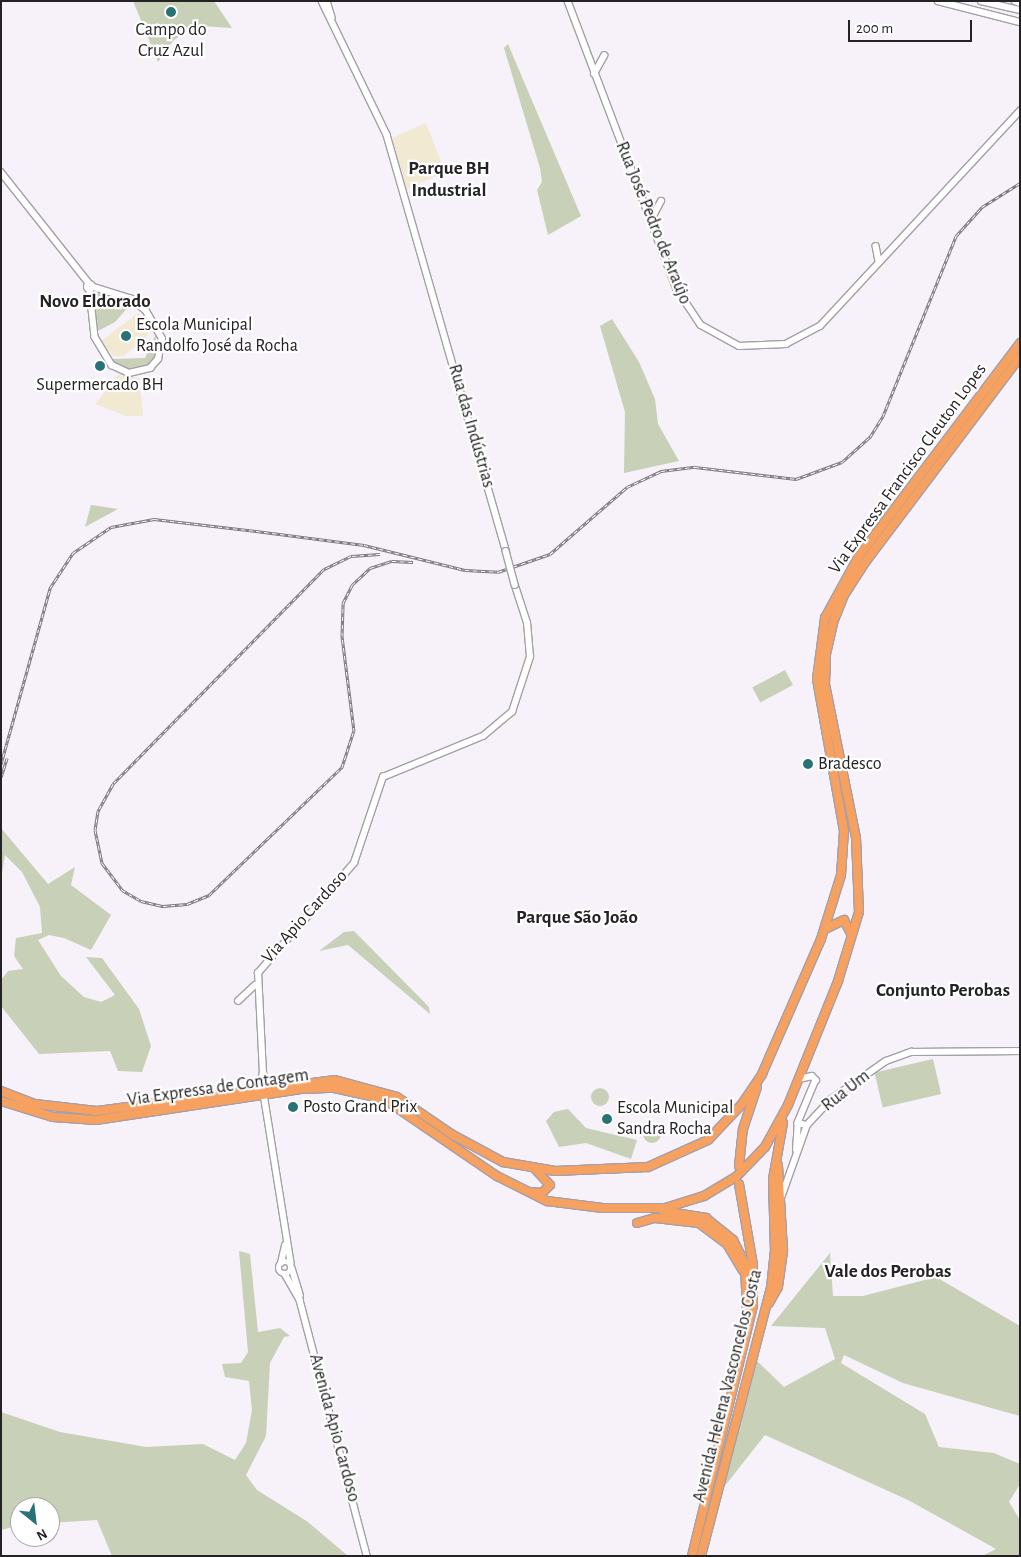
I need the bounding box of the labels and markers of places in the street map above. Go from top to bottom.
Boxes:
marker: Campo do Cruz Azul [165,6,177,18]
place label: Campo do Cruz Azul [135,20,207,62]
place label: Escola Municipal Randolfo José da Rocha [136,315,298,358]
marker: Escola Municipal Randolfo José da Rocha [120,330,132,342]
marker: Supermercado BH [94,360,106,372]
place label: Supermercado BH [36,374,164,396]
place label: Bradesco [818,753,881,775]
marker: Bradesco [802,758,814,770]
place label: Posto Grand Prix [303,1096,417,1118]
place label: Escola Municipal Sandra Rocha [617,1098,734,1140]
marker: Posto Grand Prix [287,1101,299,1113]
marker: Escola Municipal Sandra Rocha [601,1113,613,1125]

